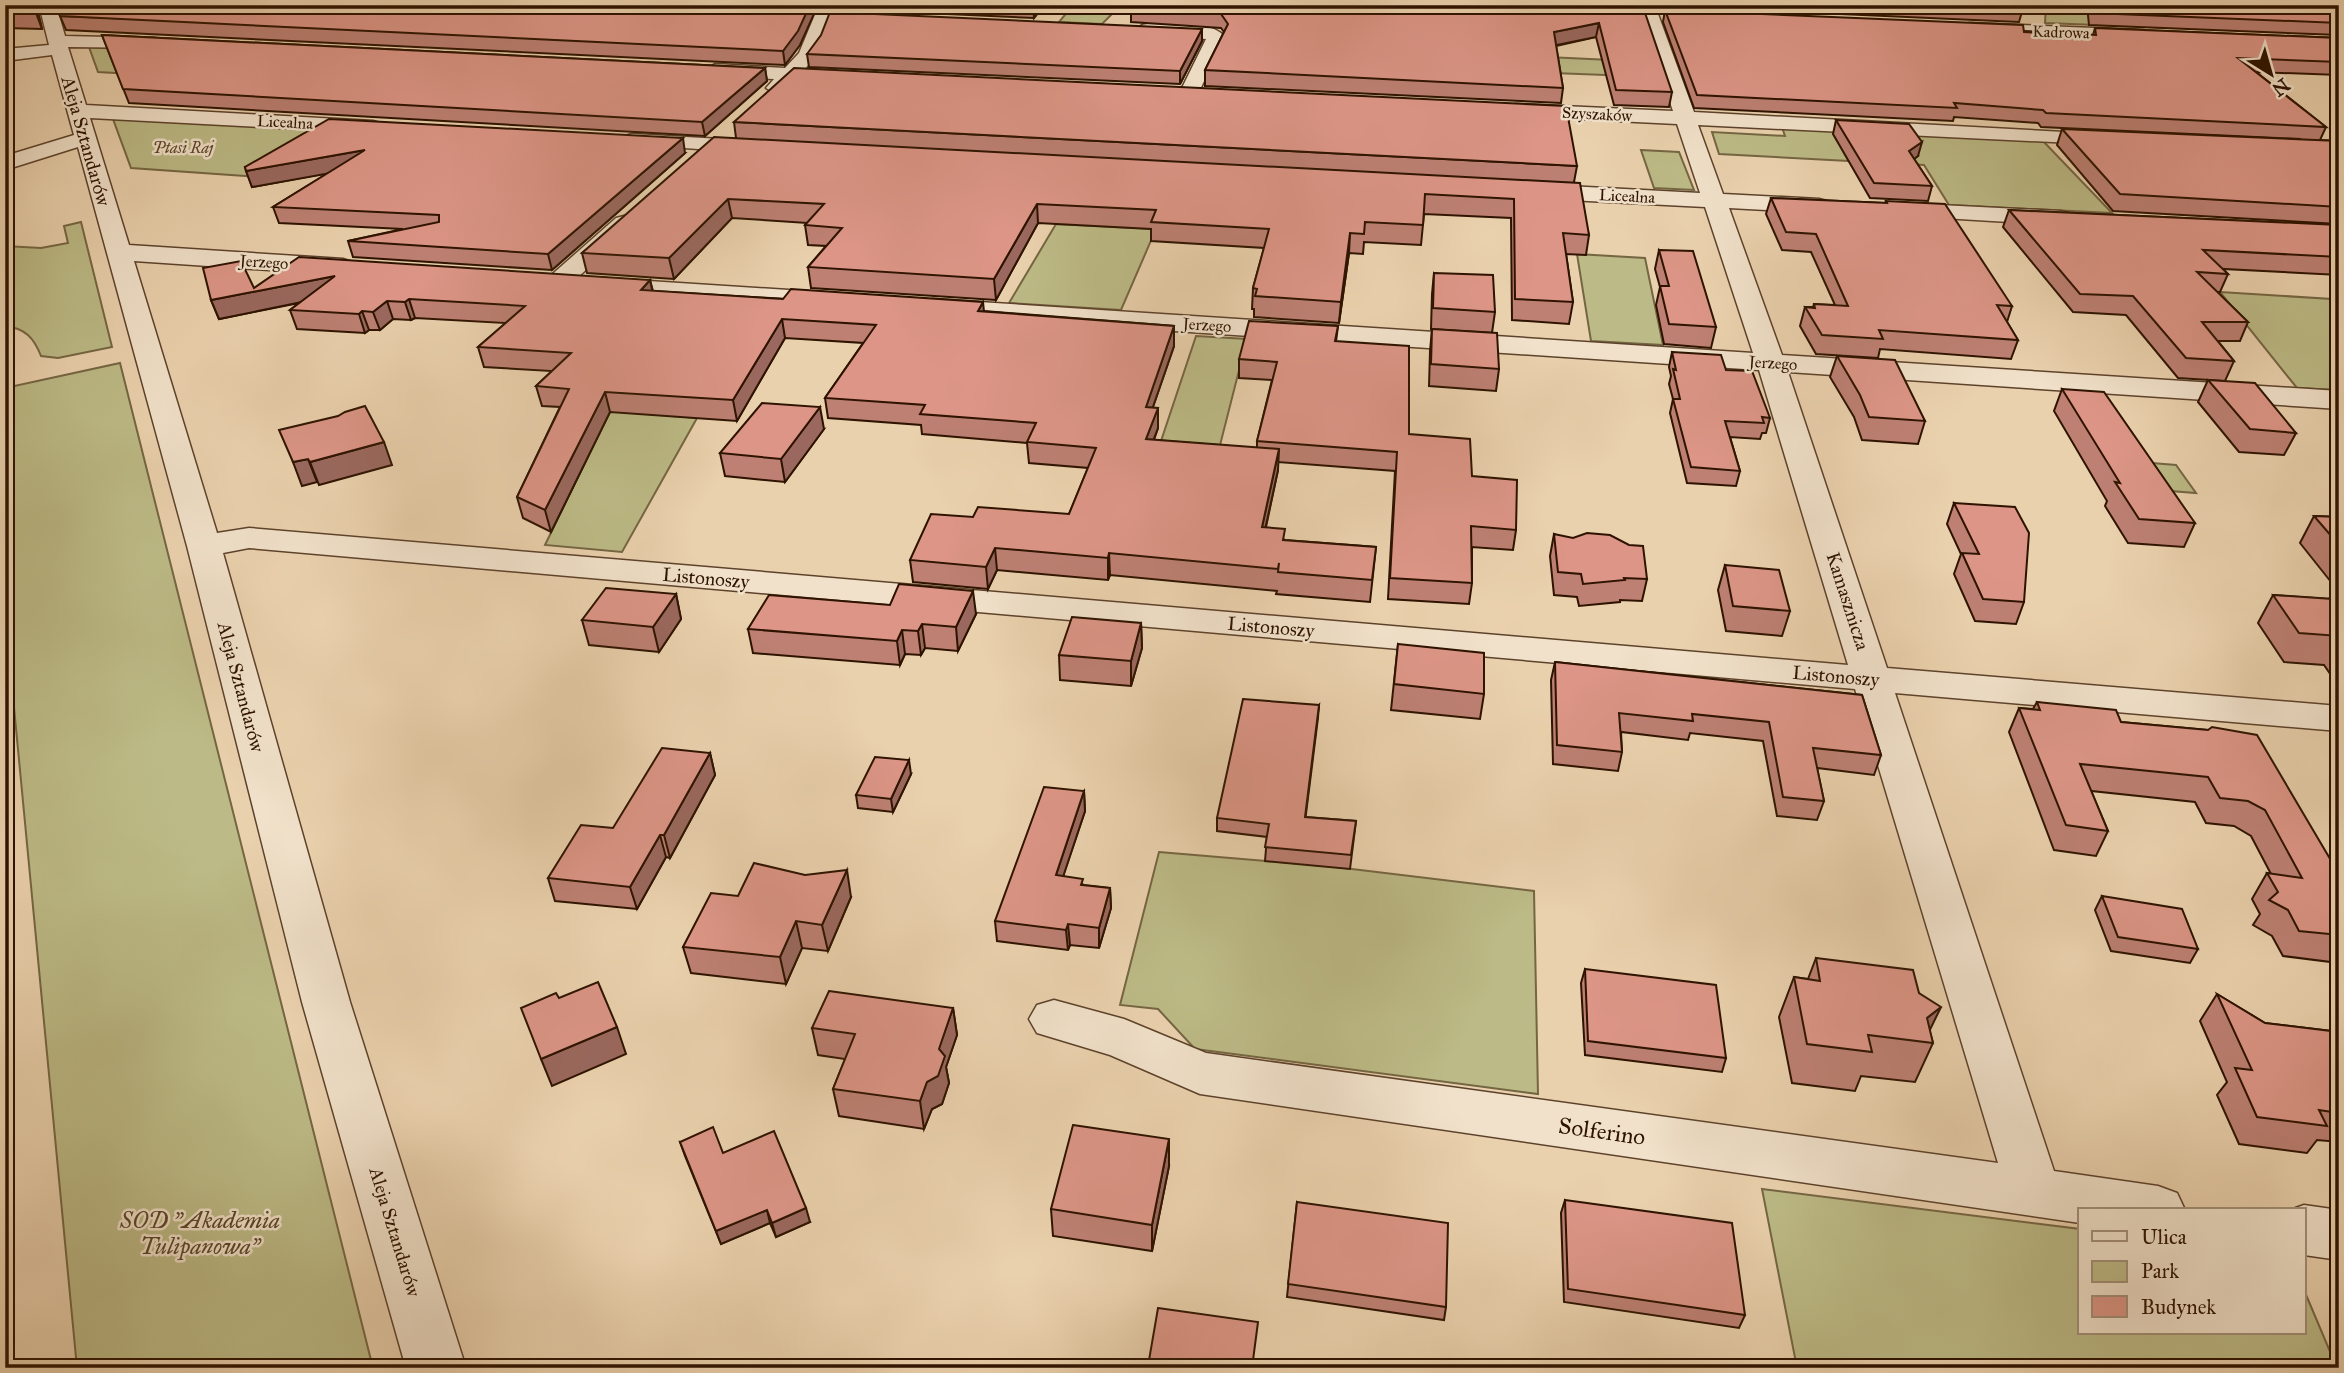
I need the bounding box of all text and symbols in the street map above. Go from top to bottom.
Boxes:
street label: Kadrowa [2032,22,2090,43]
north arrow [2236,38,2306,108]
street label: Aleja Sztandarów [56,72,116,209]
text: N [2268,73,2294,101]
street label: Szyszaków [1562,103,1633,125]
street label: Licealna [257,111,314,133]
park label: Ptasi Raj [153,138,215,158]
street label: Licealna [1599,185,1656,207]
street label: Jerzego [237,251,289,274]
street label: Jerzego [1180,314,1232,337]
street label: Jerzego [1746,352,1798,375]
street label: Kamasznicza [1821,549,1875,654]
street label: Listonoszy [662,563,752,593]
street label: Listonoszy [1227,612,1317,642]
street label: Aleja Sztandarów [212,618,270,755]
street label: Listonoszy [1792,661,1882,691]
street label: Solferino [1557,1111,1647,1151]
street label: Aleja Sztandarów [364,1164,426,1300]
park label: SOD "Akademia Tulipanowa" [119,1206,280,1261]
legend [2078,1208,2306,1334]
text: Ulica [2141,1224,2187,1250]
text: Park [2141,1258,2179,1284]
text: Budynek [2141,1294,2216,1320]

